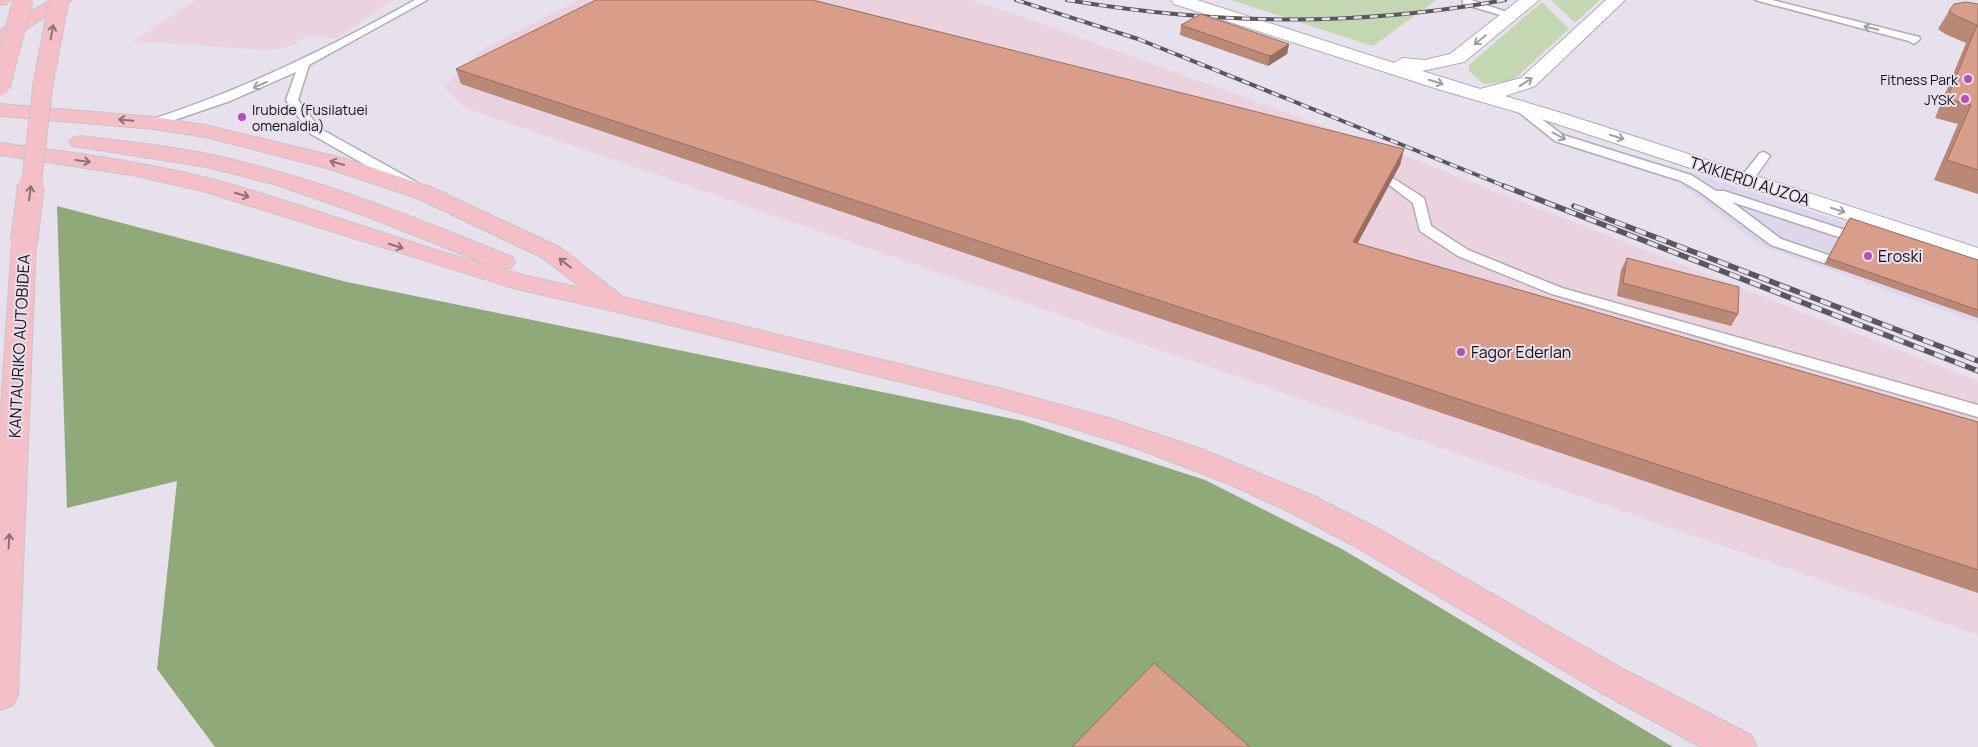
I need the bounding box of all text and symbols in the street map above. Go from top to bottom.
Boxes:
one-way arrow [1863,22,1879,32]
one-way arrow [47,25,57,41]
one-way arrow [1473,35,1487,45]
place label: Fitness Park [1880,70,1959,89]
marker: Fitness Park [1962,73,1974,85]
one-way arrow [1519,76,1533,87]
one-way arrow [1428,78,1443,87]
one-way arrow [253,81,268,91]
place label: JYSK [1924,90,1956,109]
marker: JYSK [1959,93,1971,105]
place label: Irubide (Fusilatuei omenaldia) [252,100,368,135]
marker: Irubide (Fusilatuei omenaldia) [236,111,248,123]
one-way arrow [119,116,135,125]
one-way arrow [1552,132,1566,142]
one-way arrow [1609,133,1625,143]
street label: TXIKIERDI AUZOA [1687,151,1813,211]
one-way arrow [75,156,91,166]
one-way arrow [329,158,345,168]
one-way arrow [25,185,35,201]
one-way arrow [233,191,249,201]
one-way arrow [1830,206,1845,215]
one-way arrow [388,242,403,251]
place label: Eroski [1878,245,1922,267]
marker: Eroski [1862,250,1874,262]
street label: KANTAURIKO AUTOBIDEA [3,253,35,439]
one-way arrow [559,258,572,269]
place label: Fagor Ederlan [1471,341,1571,363]
marker: Fagor Ederlan [1455,346,1467,358]
one-way arrow [5,533,14,549]

